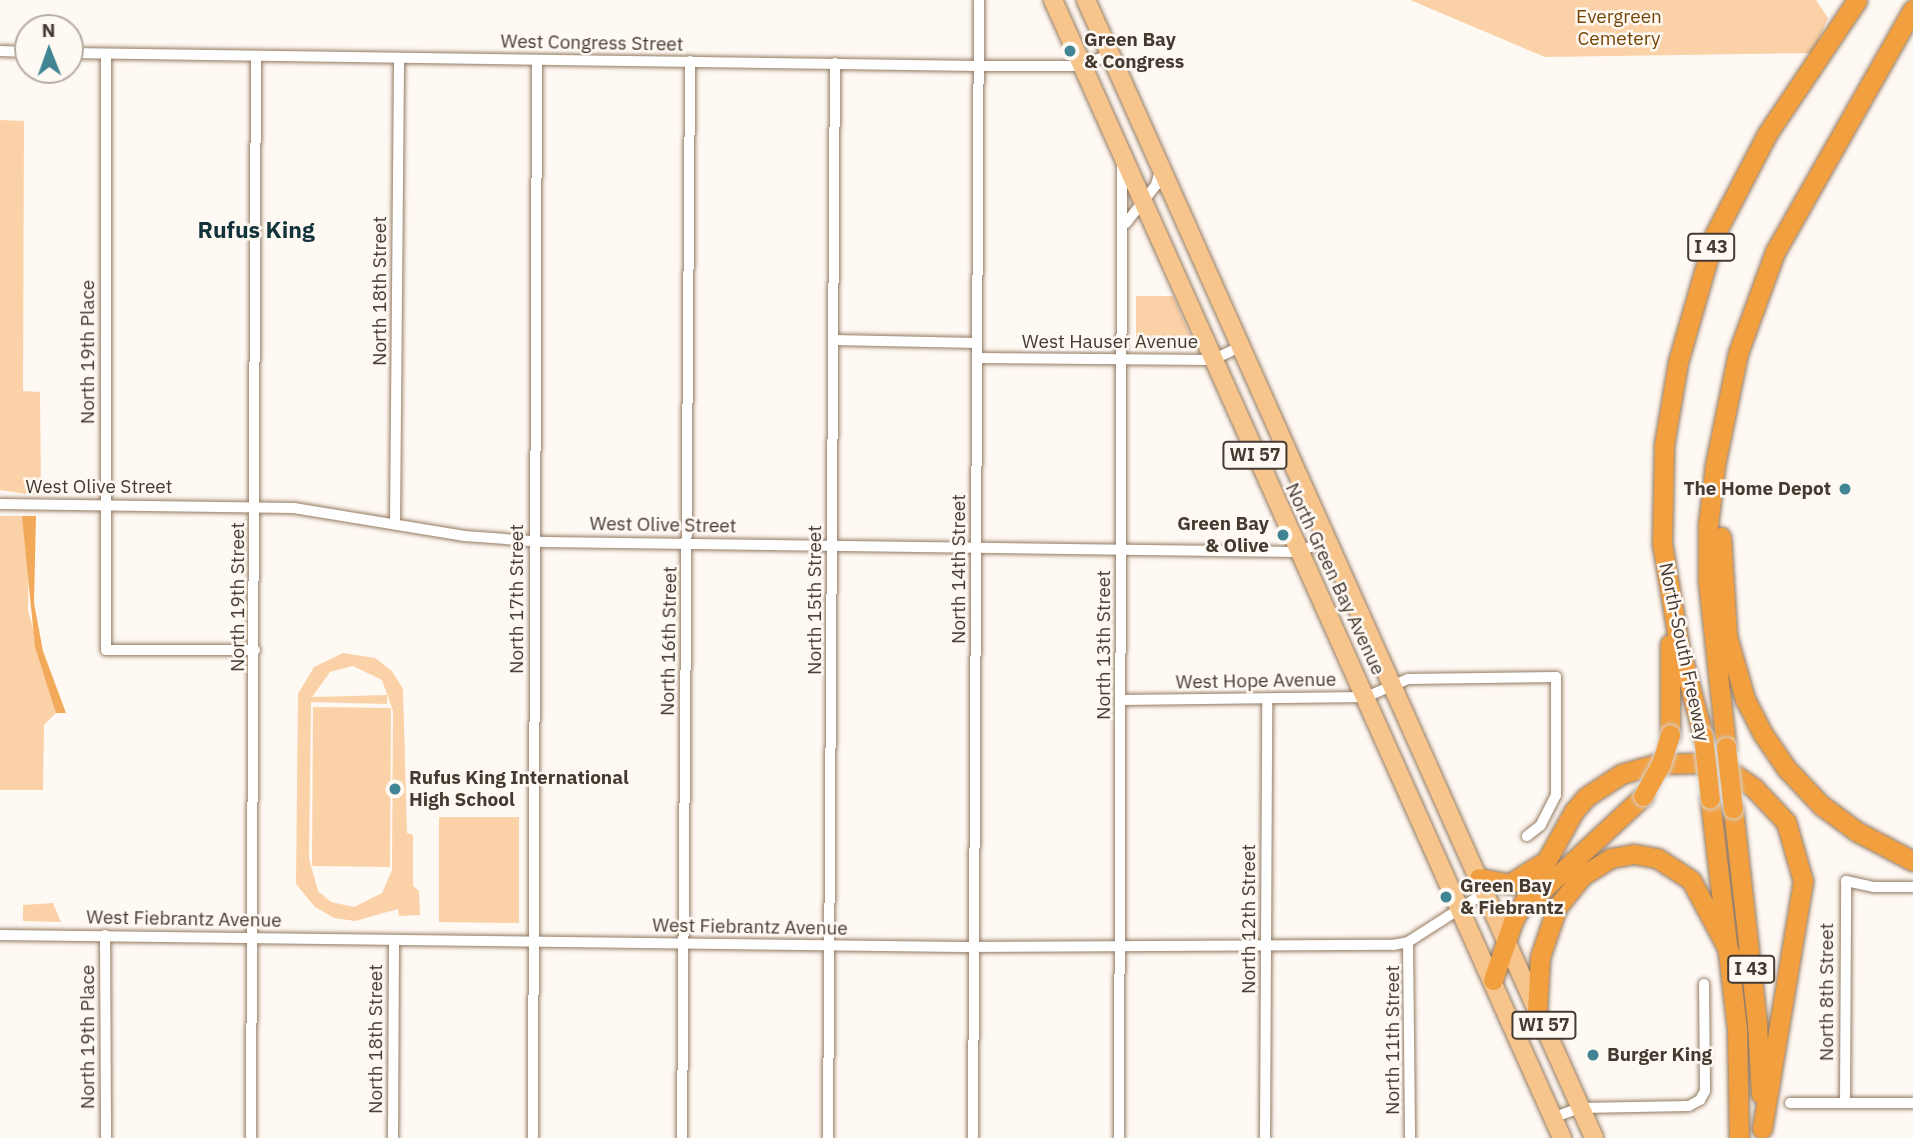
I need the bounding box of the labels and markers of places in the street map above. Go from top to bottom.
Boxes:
place label: Green Bay & Congress [1084,29,1184,73]
marker: Green Bay & Congress [1062,43,1078,59]
place label: The Home Depot [1683,478,1831,500]
marker: The Home Depot [1837,481,1853,497]
place label: Green Bay & Olive [1177,513,1269,557]
marker: Green Bay & Olive [1275,527,1291,543]
place label: Rufus King International High School [409,767,629,811]
marker: Rufus King International High School [387,781,403,797]
place label: Green Bay & Fiebrantz [1460,875,1564,919]
marker: Green Bay & Fiebrantz [1438,889,1454,905]
place label: Burger King [1607,1044,1712,1066]
marker: Burger King [1585,1047,1601,1063]

